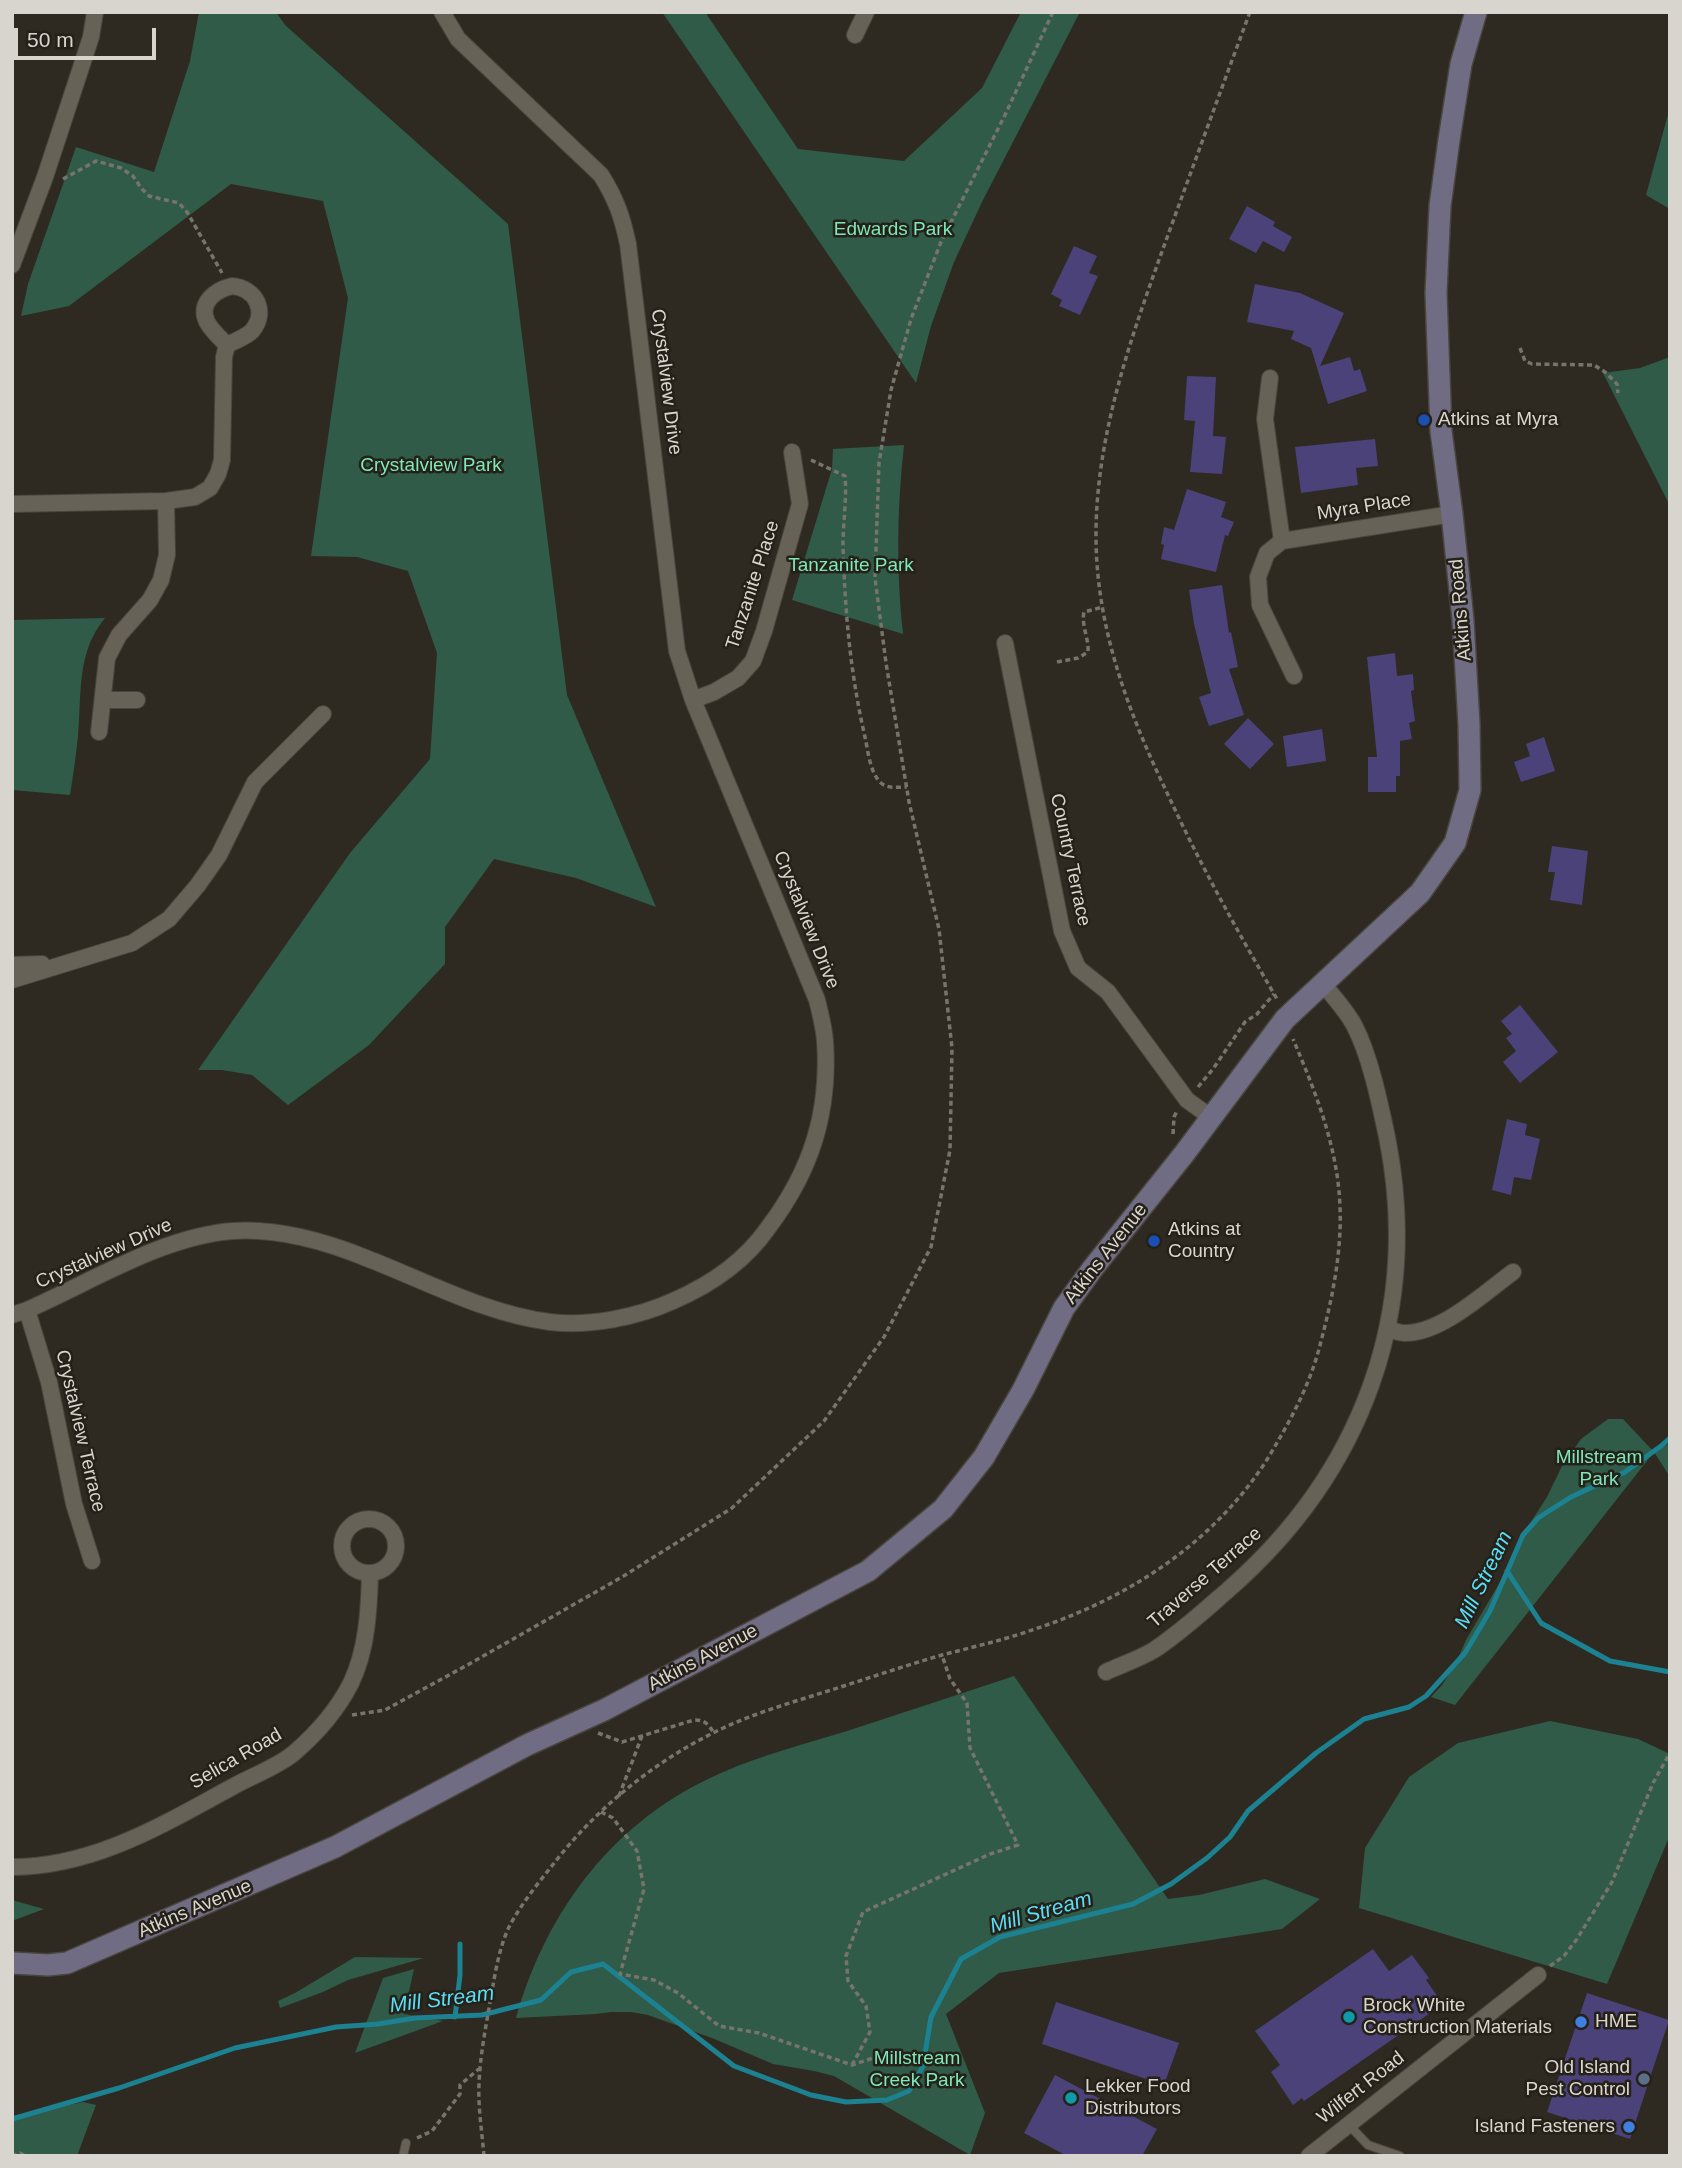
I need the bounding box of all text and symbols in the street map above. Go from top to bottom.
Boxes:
scale bar [18,14,159,58]
text: 50 m [27,28,74,51]
park label: Edwards Park [834,219,952,241]
street label: Crystalview Drive [646,308,686,456]
place label: Atkins at Myra [1438,409,1558,431]
marker: Atkins at Myra [1416,412,1432,428]
park label: Crystalview Park [360,455,502,477]
street label: Myra Place [1315,488,1413,526]
street label: Tanzanite Place [721,518,785,652]
park label: Tanzanite Park [788,555,914,577]
street label: Atkins Road [1445,558,1477,662]
street label: Country Terrace [1045,792,1095,928]
street label: Crystalview Drive [768,848,844,992]
street label: Atkins Avenue [1060,1199,1152,1309]
street label: Crystalview Drive [32,1214,176,1294]
place label: Atkins at Country [1168,1219,1241,1263]
marker: Atkins at Country [1146,1233,1162,1249]
street label: Crystalview Terrace [50,1348,110,1514]
park label: Millstream Park [1556,1447,1642,1491]
street label: Traverse Terrace [1144,1523,1266,1633]
water label: Mill Stream [1450,1527,1518,1633]
street label: Atkins Avenue [644,1620,762,1696]
street label: Selica Road [186,1724,286,1794]
street label: Atkins Avenue [135,1875,255,1943]
water label: Mill Stream [987,1886,1095,1940]
water label: Mill Stream [388,1981,496,2019]
place label: Brock White Construction Materials [1363,1995,1552,2039]
marker: Brock White Construction Materials [1341,2009,1357,2025]
place label: HME [1595,2011,1637,2033]
marker: HME [1573,2014,1589,2030]
street label: Wilfert Road [1313,2047,1409,2129]
park label: Millstream Creek Park [869,2048,965,2092]
place label: Old Island Pest Control [1525,2057,1630,2101]
marker: Old Island Pest Control [1636,2071,1652,2087]
place label: Lekker Food Distributors [1085,2076,1191,2120]
marker: Lekker Food Distributors [1063,2090,1079,2106]
place label: Island Fasteners [1475,2116,1615,2138]
marker: Island Fasteners [1621,2119,1637,2135]

